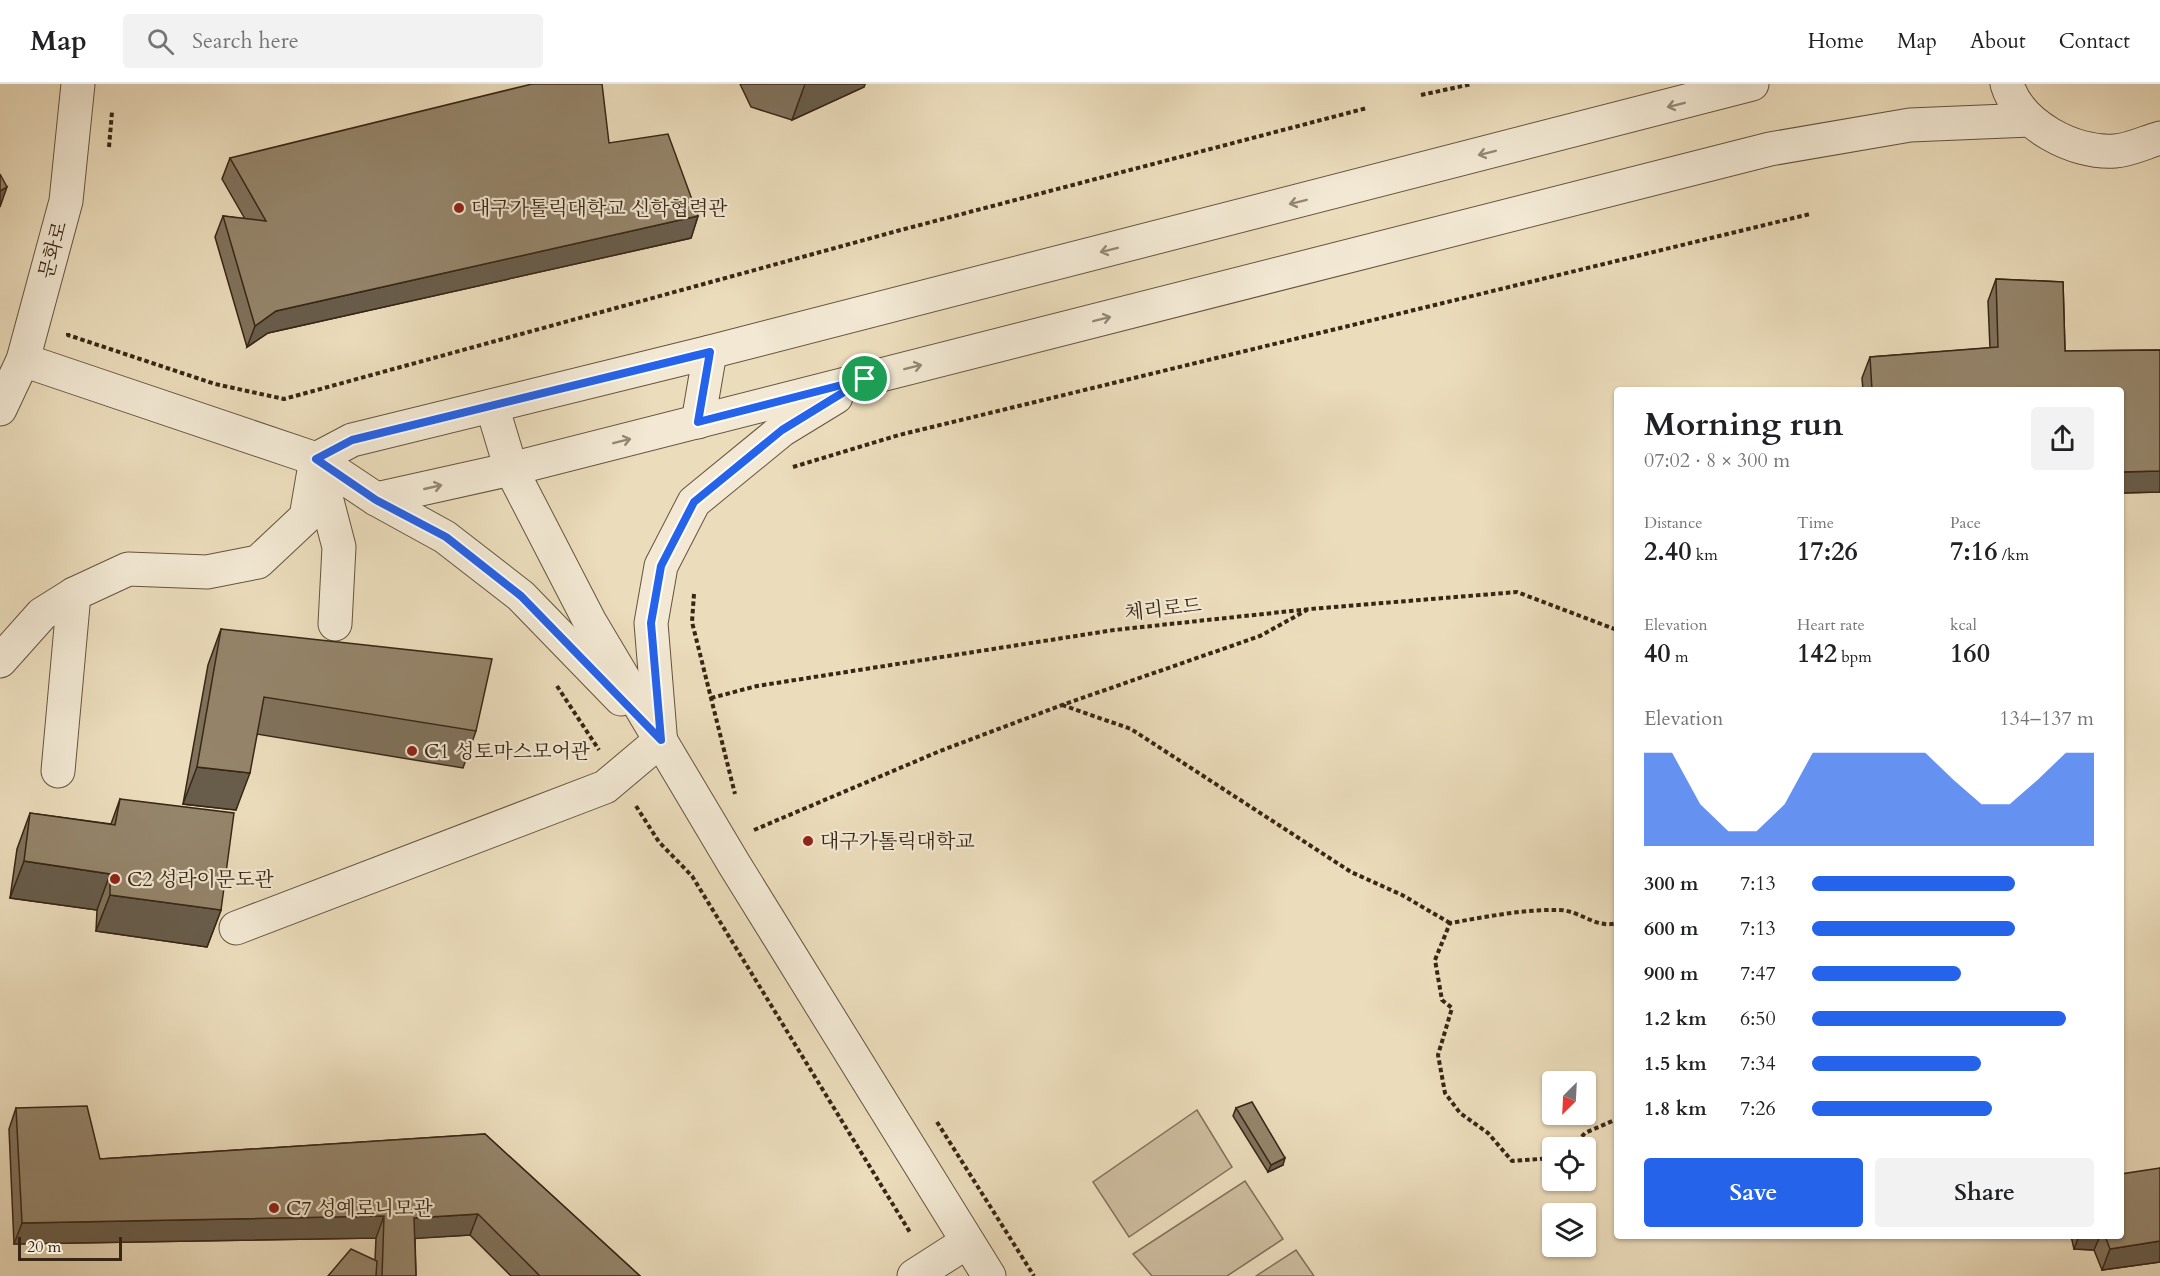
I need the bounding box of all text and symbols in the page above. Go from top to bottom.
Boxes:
search box [123,14,543,68]
text: Map [30,22,87,60]
icon: search [144,25,177,58]
text: Search here [192,26,299,56]
text: Home [1808,27,1864,56]
text: Map [1897,27,1937,56]
text: About [1970,27,2026,56]
text: Contact [2059,27,2130,56]
one-way arrow [1667,99,1686,111]
one-way arrow [1478,148,1497,160]
place label: 대구가톨릭대학교 신학협력관 [471,195,728,222]
one-way arrow [1289,196,1308,208]
marker: 대구가톨릭대학교 신학협력관 [452,201,466,215]
street label: 문화로 [32,219,74,281]
one-way arrow [1100,245,1119,256]
one-way arrow [1092,313,1111,324]
pin [839,353,890,404]
one-way arrow [903,361,922,372]
icon: arrive [848,362,881,395]
text: Morning run [1644,402,1844,447]
button: share [2031,407,2094,470]
one-way arrow [612,435,631,446]
text: 07:02 · 8 × 300 m [1644,447,1790,474]
one-way arrow [423,480,442,492]
text: Distance [1644,512,1702,534]
text: Time [1797,512,1834,534]
text: Pace [1950,512,1981,534]
text: 2.40 [1644,534,1692,569]
text: 17:26 [1797,534,1858,569]
text: 7:16 [1950,534,1998,569]
text: km [1692,544,1718,566]
text: /km [1998,544,2029,566]
street label: 체리로드 [1123,592,1203,626]
text: Elevation [1644,614,1708,636]
text: Heart rate [1797,614,1865,636]
text: kcal [1950,614,1977,636]
text: 40 [1644,636,1671,671]
text: 142 [1797,636,1837,671]
text: 160 [1950,636,1990,671]
text: m [1671,646,1688,668]
text: bpm [1837,646,1872,668]
text: Elevation [1644,705,1723,732]
text: 134–137 m [1999,705,2094,732]
place label: C1 성토마스모어관 [424,738,591,765]
marker: C1 성토마스모어관 [405,744,419,758]
place label: 대구가톨릭대학교 [820,828,975,855]
marker: 대구가톨릭대학교 [801,834,815,848]
place label: C2 성라이문도관 [127,866,275,893]
text: 300 m [1644,870,1699,897]
text: 7:13 [1740,870,1776,897]
marker: C2 성라이문도관 [108,872,122,886]
text: 600 m [1644,915,1699,942]
text: 7:13 [1740,915,1776,942]
text: 900 m [1644,960,1699,987]
text: 7:47 [1740,960,1776,987]
text: 1.2 km [1644,1005,1707,1032]
text: 6:50 [1740,1005,1776,1032]
text: 1.5 km [1644,1050,1707,1077]
text: 7:34 [1740,1050,1776,1077]
north arrow [1542,1071,1596,1125]
map controls [1542,1071,1596,1257]
text: 1.8 km [1644,1095,1707,1122]
text: 7:26 [1740,1095,1776,1122]
button: locate [1542,1137,1596,1191]
button: Save [1644,1158,1863,1227]
button: Share [1875,1158,2094,1227]
place label: C7 성예로니모관 [286,1195,434,1222]
marker: C7 성예로니모관 [267,1201,281,1215]
button: layers [1542,1203,1596,1257]
scale bar [18,1234,122,1262]
text: 20 m [27,1236,61,1258]

